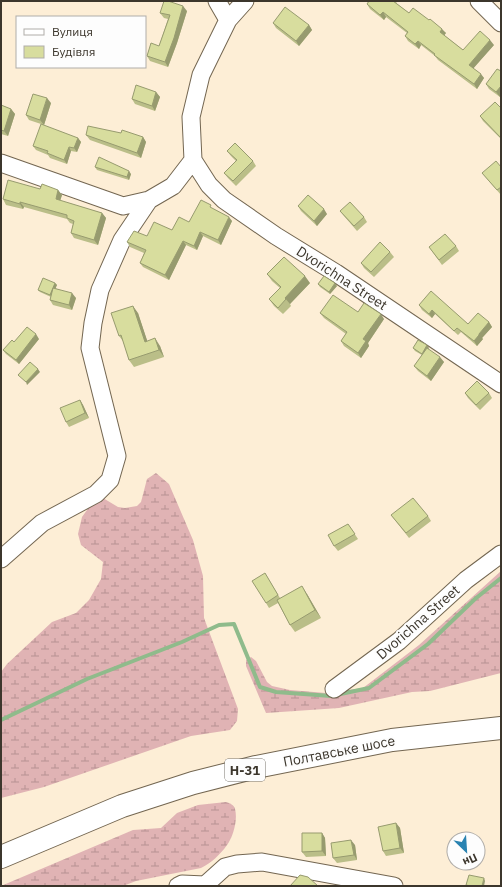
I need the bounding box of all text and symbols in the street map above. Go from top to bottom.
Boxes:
legend [16,16,146,68]
text: Вулиця [52,24,93,39]
text: Будівля [52,44,95,59]
street label: Dvorichna Street [293,242,391,314]
street label: Dvorichna Street [373,581,464,663]
street label: Полтавське шосе [282,731,397,771]
road number: Н-31 [225,759,265,781]
north arrow [446,831,486,871]
text: Пн [461,851,480,869]

